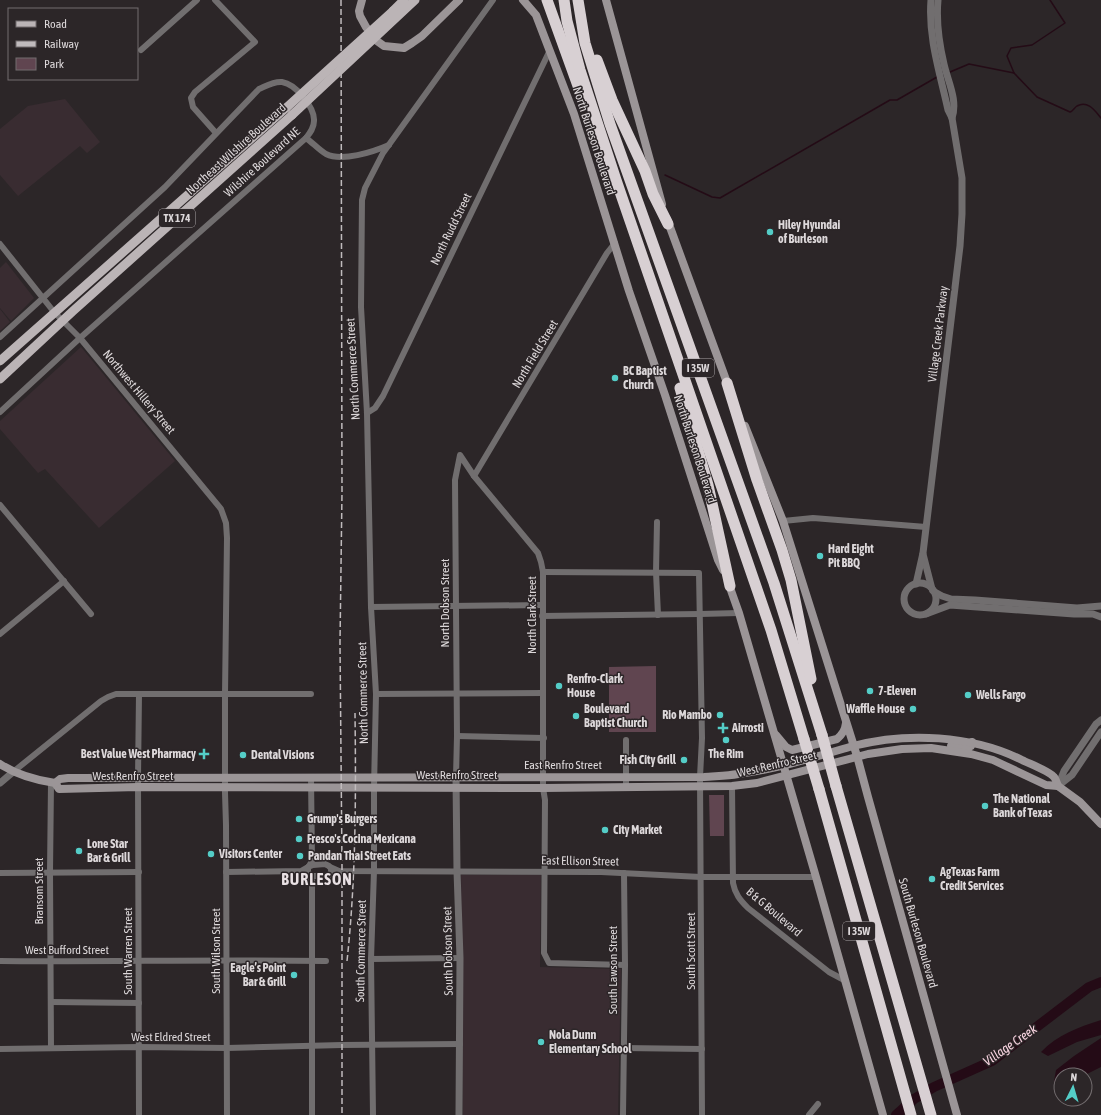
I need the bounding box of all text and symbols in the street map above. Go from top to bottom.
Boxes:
legend [8,8,138,80]
text: Road [44,17,67,31]
text: Railway [44,37,79,51]
text: Park [44,57,65,71]
street label: North Burleson Boulevard [570,85,618,197]
street label: Northeast Wilshire Boulevard [183,101,289,197]
street label: Wilshire Boulevard NE [221,124,303,200]
street label: North Rudd Street [428,190,475,267]
road number: TX 174 [159,209,195,227]
place label: Hiley Hyundai of Burleson [778,218,841,246]
marker: Hiley Hyundai of Burleson [765,227,775,237]
street label: Village Creek Parkway [925,285,951,383]
street label: North Commerce Street [343,317,363,420]
street label: North Field Street [509,317,561,391]
street label: Northwest Hillery Street [100,347,178,437]
road number: I 35W [682,359,714,377]
place label: BC Baptist Church [623,364,667,392]
marker: BC Baptist Church [610,373,620,383]
street label: North Burleson Boulevard [671,393,719,505]
place label: Hard Eight Pit BBQ [828,542,874,570]
marker: Hard Eight Pit BBQ [815,551,825,561]
street label: North Dobson Street [438,558,452,647]
street label: North Clark Street [525,575,539,654]
street label: North Commerce Street [355,641,371,744]
place label: Renfro-Clark House [567,672,623,700]
marker: Renfro-Clark House [554,681,564,691]
place label: 7-Eleven [878,684,916,698]
marker: 7-Eleven [865,686,875,696]
place label: Wells Fargo [975,688,1026,702]
marker: Wells Fargo [963,690,973,700]
place label: Boulevard Baptist Church [584,702,648,730]
place label: Waffle House [845,702,906,716]
marker: Waffle House [908,704,918,714]
place label: Rio Mambo [662,708,712,722]
marker: Rio Mambo [715,710,725,720]
marker: Boulevard Baptist Church [571,711,581,721]
place label: Airrosti [731,721,764,735]
marker: Airrosti [717,722,729,734]
marker: The Rim [721,735,731,745]
place label: Best Value West Pharmacy [81,747,196,761]
place label: The Rim [708,747,744,761]
place label: Dental Visions [251,748,315,762]
street label: West Renfro Street [736,748,818,780]
marker: Best Value West Pharmacy [199,749,209,759]
marker: Dental Visions [238,750,248,760]
place label: Fish City Grill [619,753,677,767]
marker: Fish City Grill [679,755,689,765]
street label: East Renfro Street [524,758,602,772]
street label: West Renfro Street [417,768,498,782]
street label: West Renfro Street [93,769,174,783]
place label: The National Bank of Texas [993,792,1053,820]
marker: The National Bank of Texas [980,801,990,811]
place label: Grump's Burgers [307,812,378,826]
marker: Grump's Burgers [294,814,304,824]
place label: City Market [613,823,663,837]
marker: City Market [600,825,610,835]
place label: Fresco's Cocina Mexicana [307,832,416,846]
marker: Fresco's Cocina Mexicana [294,834,304,844]
place label: Lone Star Bar & Grill [87,837,131,865]
marker: Lone Star Bar & Grill [74,846,84,856]
place label: Visitors Center [218,847,282,861]
marker: Visitors Center [206,849,216,859]
place label: Pandan Thai Street Eats [308,849,412,863]
marker: Pandan Thai Street Eats [295,851,305,861]
street label: East Ellison Street [541,853,620,869]
street label: Bransom Street [32,857,46,924]
place label: AgTexas Farm Credit Services [939,865,1004,893]
district label: BURLESON [281,870,353,888]
marker: AgTexas Farm Credit Services [927,874,937,884]
street label: South Burleson Boulevard [896,877,940,989]
street label: B & G Boulevard [743,885,805,939]
street label: South Commerce Street [353,899,369,1002]
street label: South Dobson Street [440,906,456,996]
street label: South Warren Street [121,907,135,995]
street label: South Wilson Street [209,908,223,994]
street label: South Scott Street [684,912,698,990]
road number: I 35W [843,922,875,940]
street label: South Lawson Street [606,925,620,1014]
street label: West Bufford Street [25,943,110,957]
place label: Eagle’s Point Bar & Grill [230,961,287,989]
marker: Eagle’s Point Bar & Grill [289,970,299,980]
water label: Village Creek [980,1021,1040,1069]
place label: Nola Dunn Elementary School [549,1028,632,1056]
street label: West Eldred Street [131,1030,211,1044]
marker: Nola Dunn Elementary School [536,1037,546,1047]
north arrow [1053,1067,1093,1107]
text: N [1070,1071,1078,1083]

